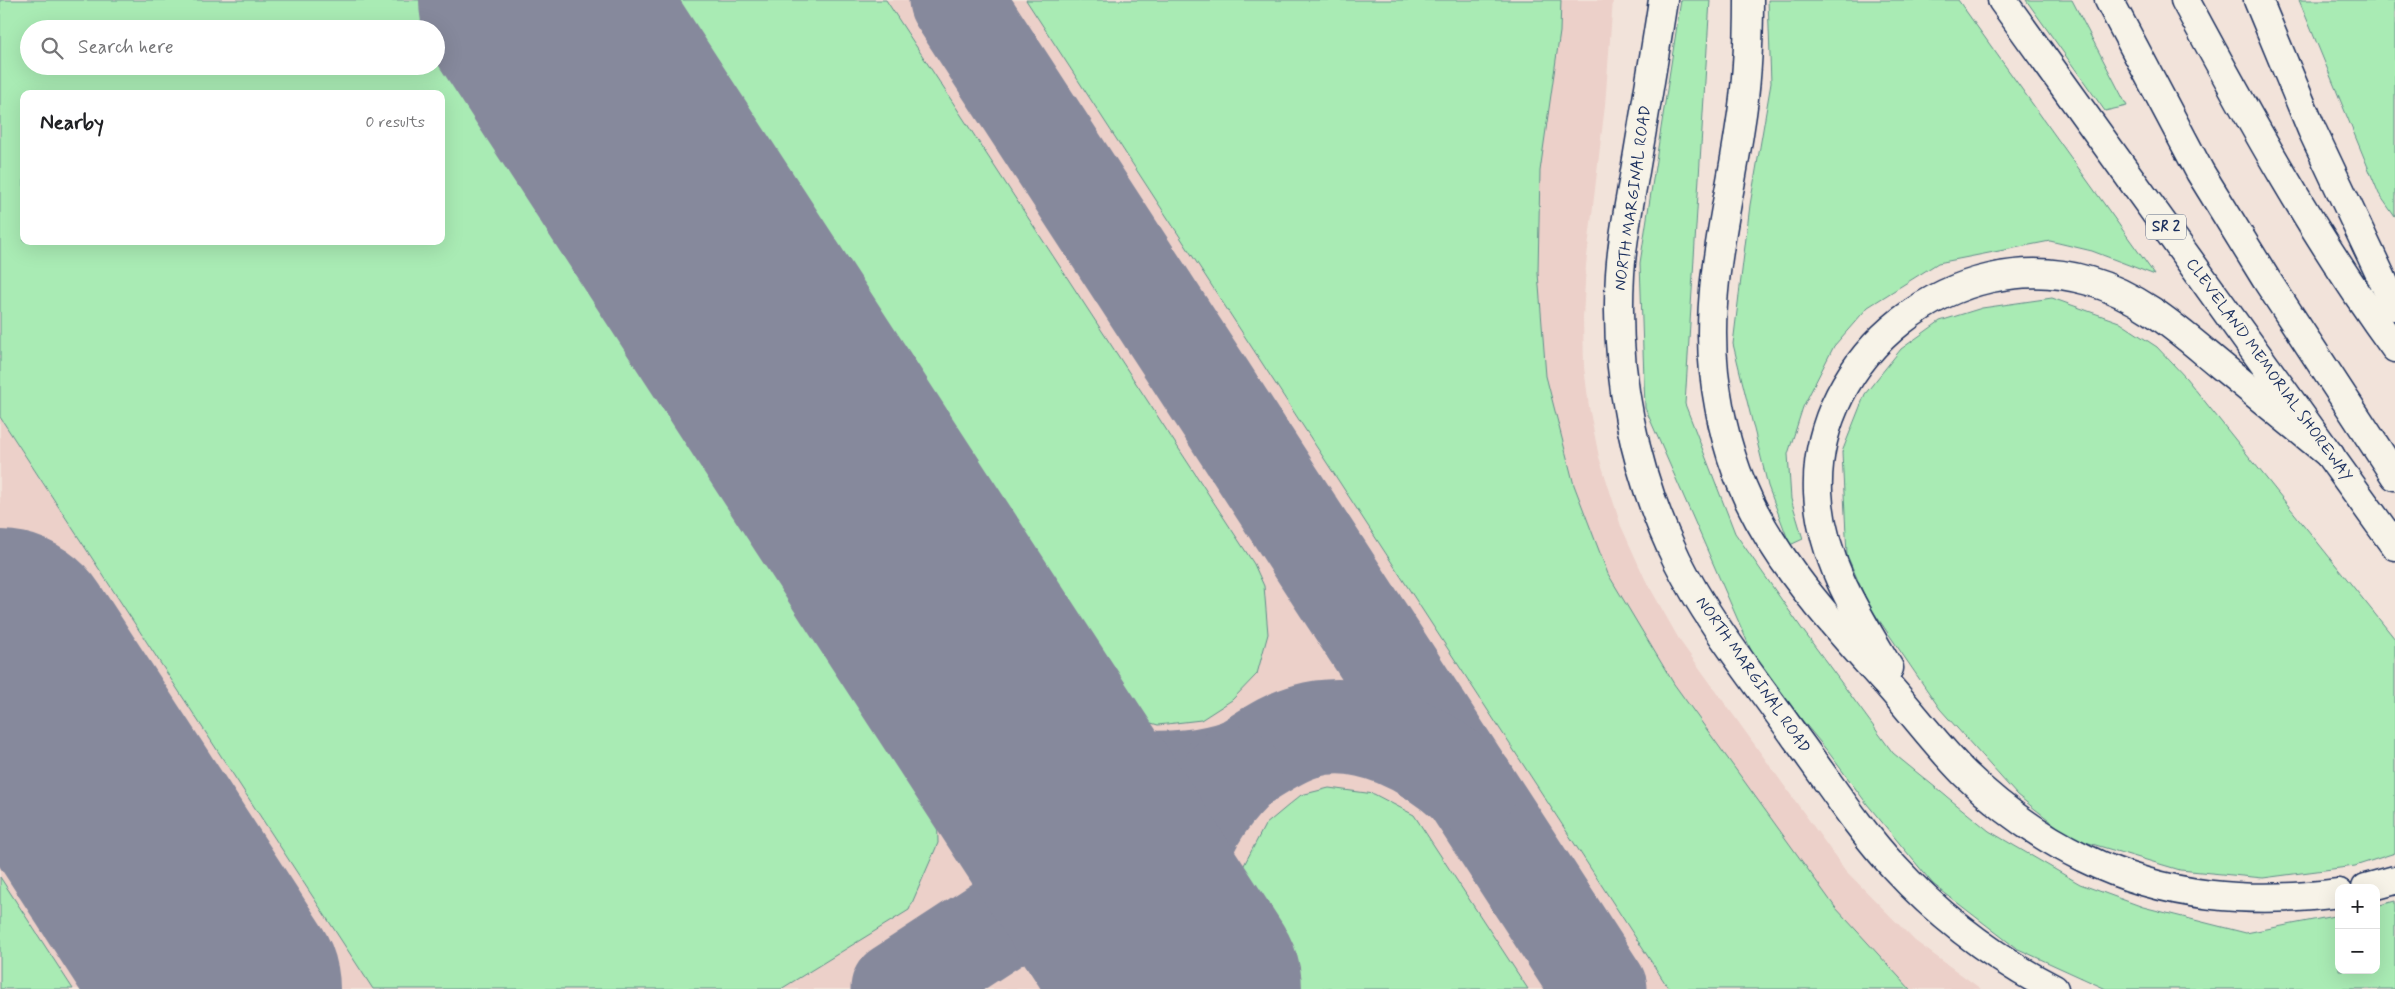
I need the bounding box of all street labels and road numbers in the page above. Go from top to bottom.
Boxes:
street label: NORTH MARGINAL ROAD [1610,104,1656,292]
road number: SR 2 [2146,214,2186,240]
street label: CLEVELAND MEMORIAL SHOREWAY [2181,254,2357,486]
street label: NORTH MARGINAL ROAD [1691,593,1815,757]

